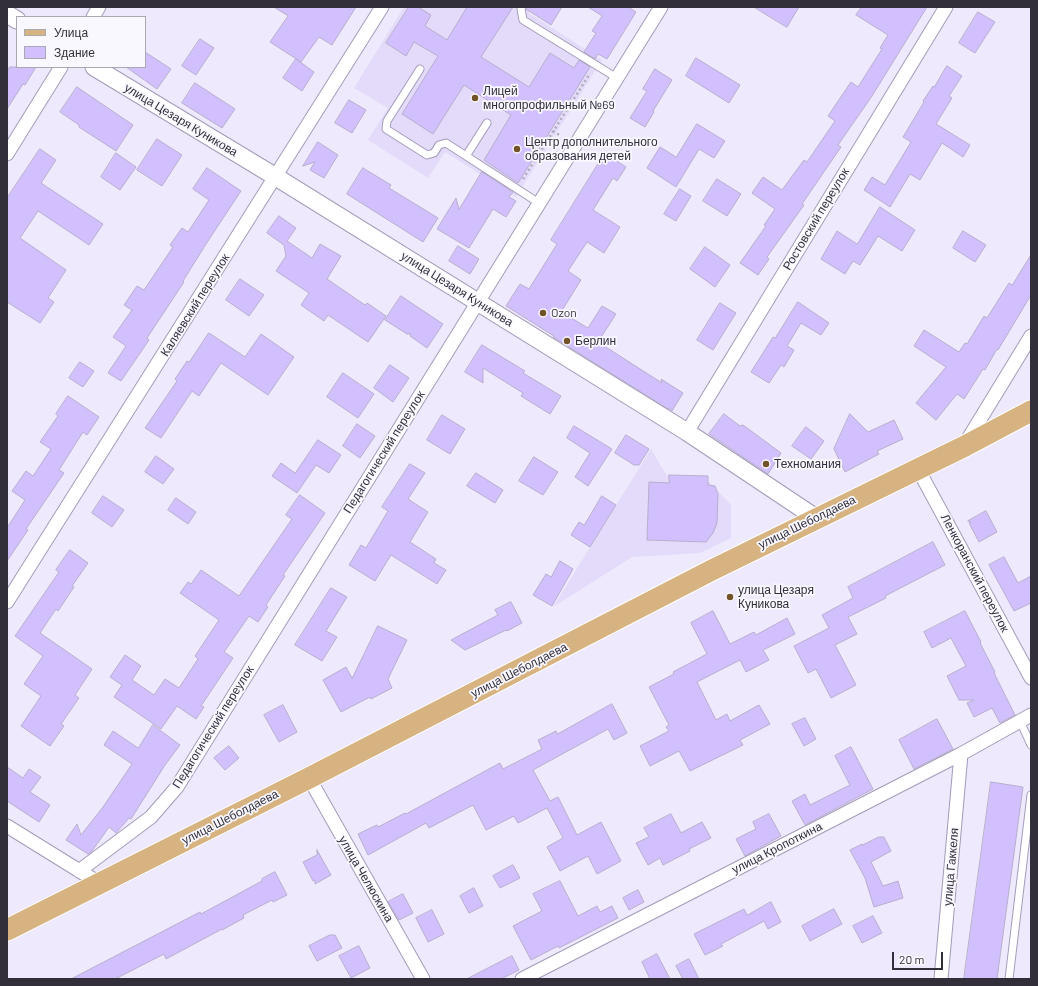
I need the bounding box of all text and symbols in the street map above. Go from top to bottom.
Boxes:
legend [16,16,146,68]
text: Улица [54,25,88,39]
text: Здание [54,45,95,59]
street label: улица Цезаря Куникова [122,80,240,160]
place label: Лицей многопрофильный №69 [483,84,615,112]
marker: Лицей многопрофильный №69 [470,93,480,103]
place label: Центр дополнительного образования детей [525,135,658,163]
marker: Центр дополнительного образования детей [512,144,522,154]
street label: Ростовский переулок [780,165,852,273]
street label: улица Цезаря Куникова [398,249,516,329]
street label: Каляевский переулок [158,251,232,359]
place label: Ozon [551,306,577,320]
marker: Ozon [538,308,548,318]
place label: Берлин [575,334,616,348]
marker: Берлин [562,336,572,346]
street label: Педагогический переулок [340,388,428,516]
place label: Техномания [774,457,841,471]
marker: Техномания [761,459,771,469]
street label: улица Шеболдаева [756,492,858,552]
street label: Ленкоранский переулок [938,512,1012,634]
place label: улица Цезаря Куникова [738,583,814,611]
marker: улица Цезаря Куникова [725,592,735,602]
street label: улица Шеболдаева [468,639,570,701]
street label: Педагогический переулок [169,663,257,791]
street label: улица Шеболдаева [179,786,281,848]
street label: улица Кропоткина [729,819,825,877]
street label: улица Гаккеля [940,827,962,907]
street label: улица Челюскина [336,833,396,925]
scale bar [894,944,945,970]
text: 20 m [899,952,925,966]

